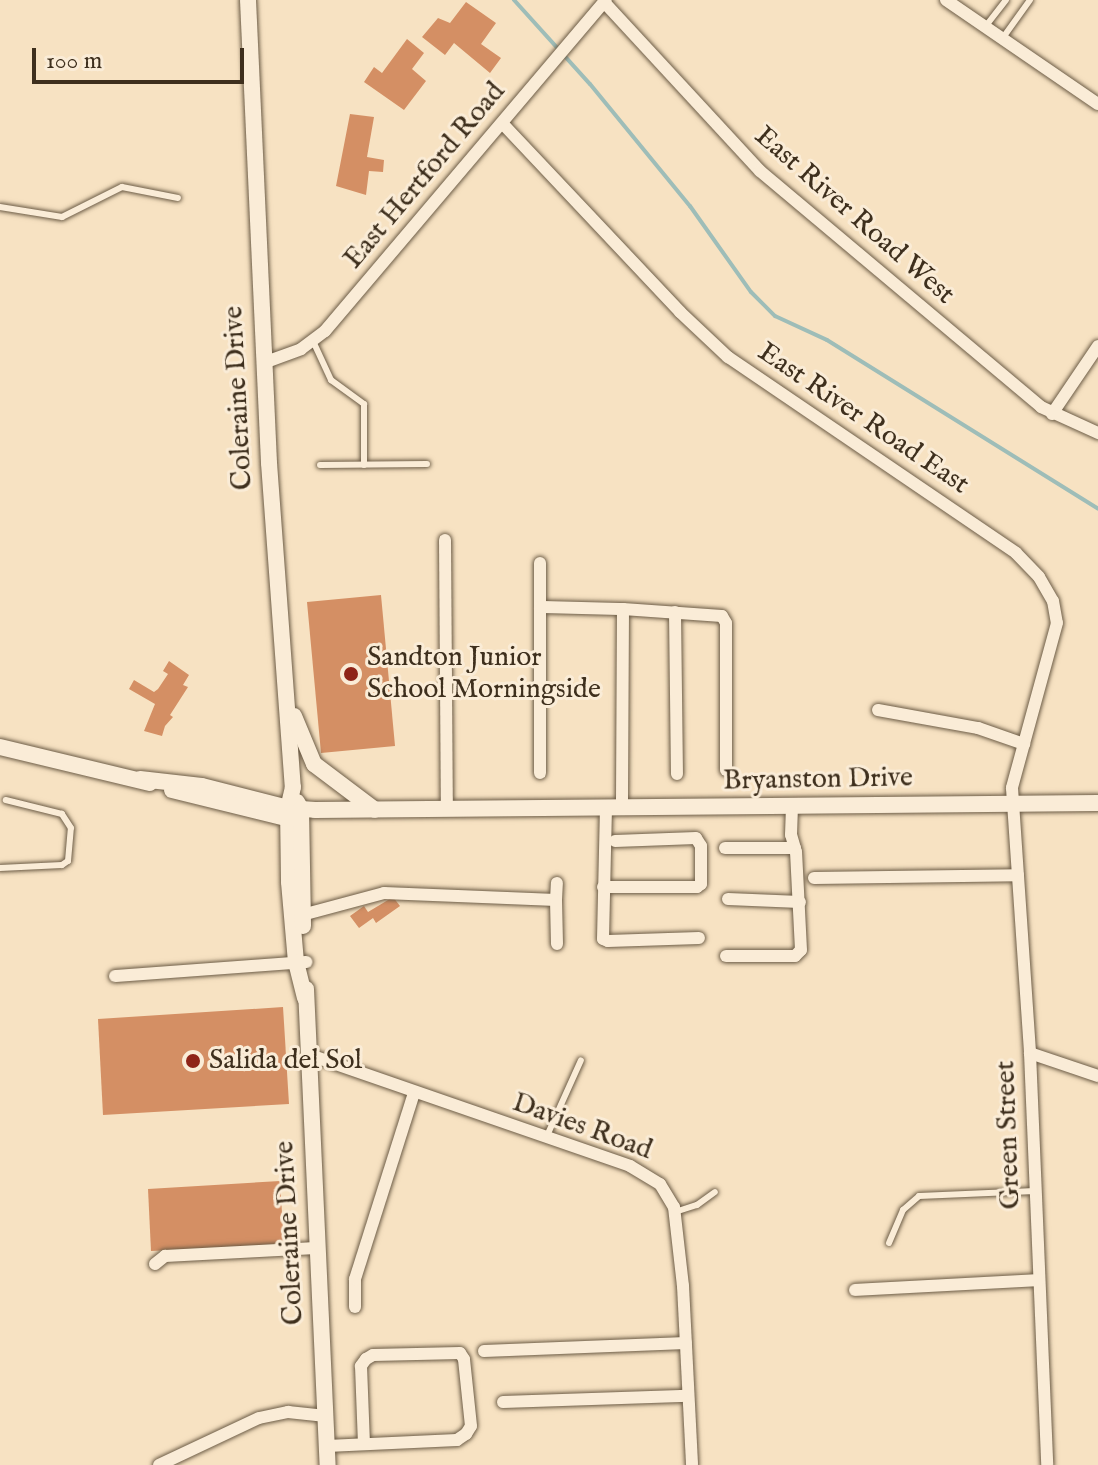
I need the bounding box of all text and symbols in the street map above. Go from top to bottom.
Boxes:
scale bar [36,32,248,82]
text: 100 m [46,46,102,77]
street label: East Hertford Road [337,76,513,276]
street label: East River Road West [747,120,961,312]
street label: Coleraine Drive [217,305,261,491]
street label: East River Road East [751,336,975,502]
place label: Sandton Junior School Morningside [367,641,601,707]
marker: Sandton Junior School Morningside [342,665,360,683]
street label: Bryanston Drive [723,762,913,798]
place label: Salida del Sol [209,1044,362,1078]
marker: Salida del Sol [184,1052,202,1070]
street label: Green Street [990,1060,1028,1210]
street label: Davies Road [508,1086,656,1168]
street label: Coleraine Drive [268,1140,312,1326]

